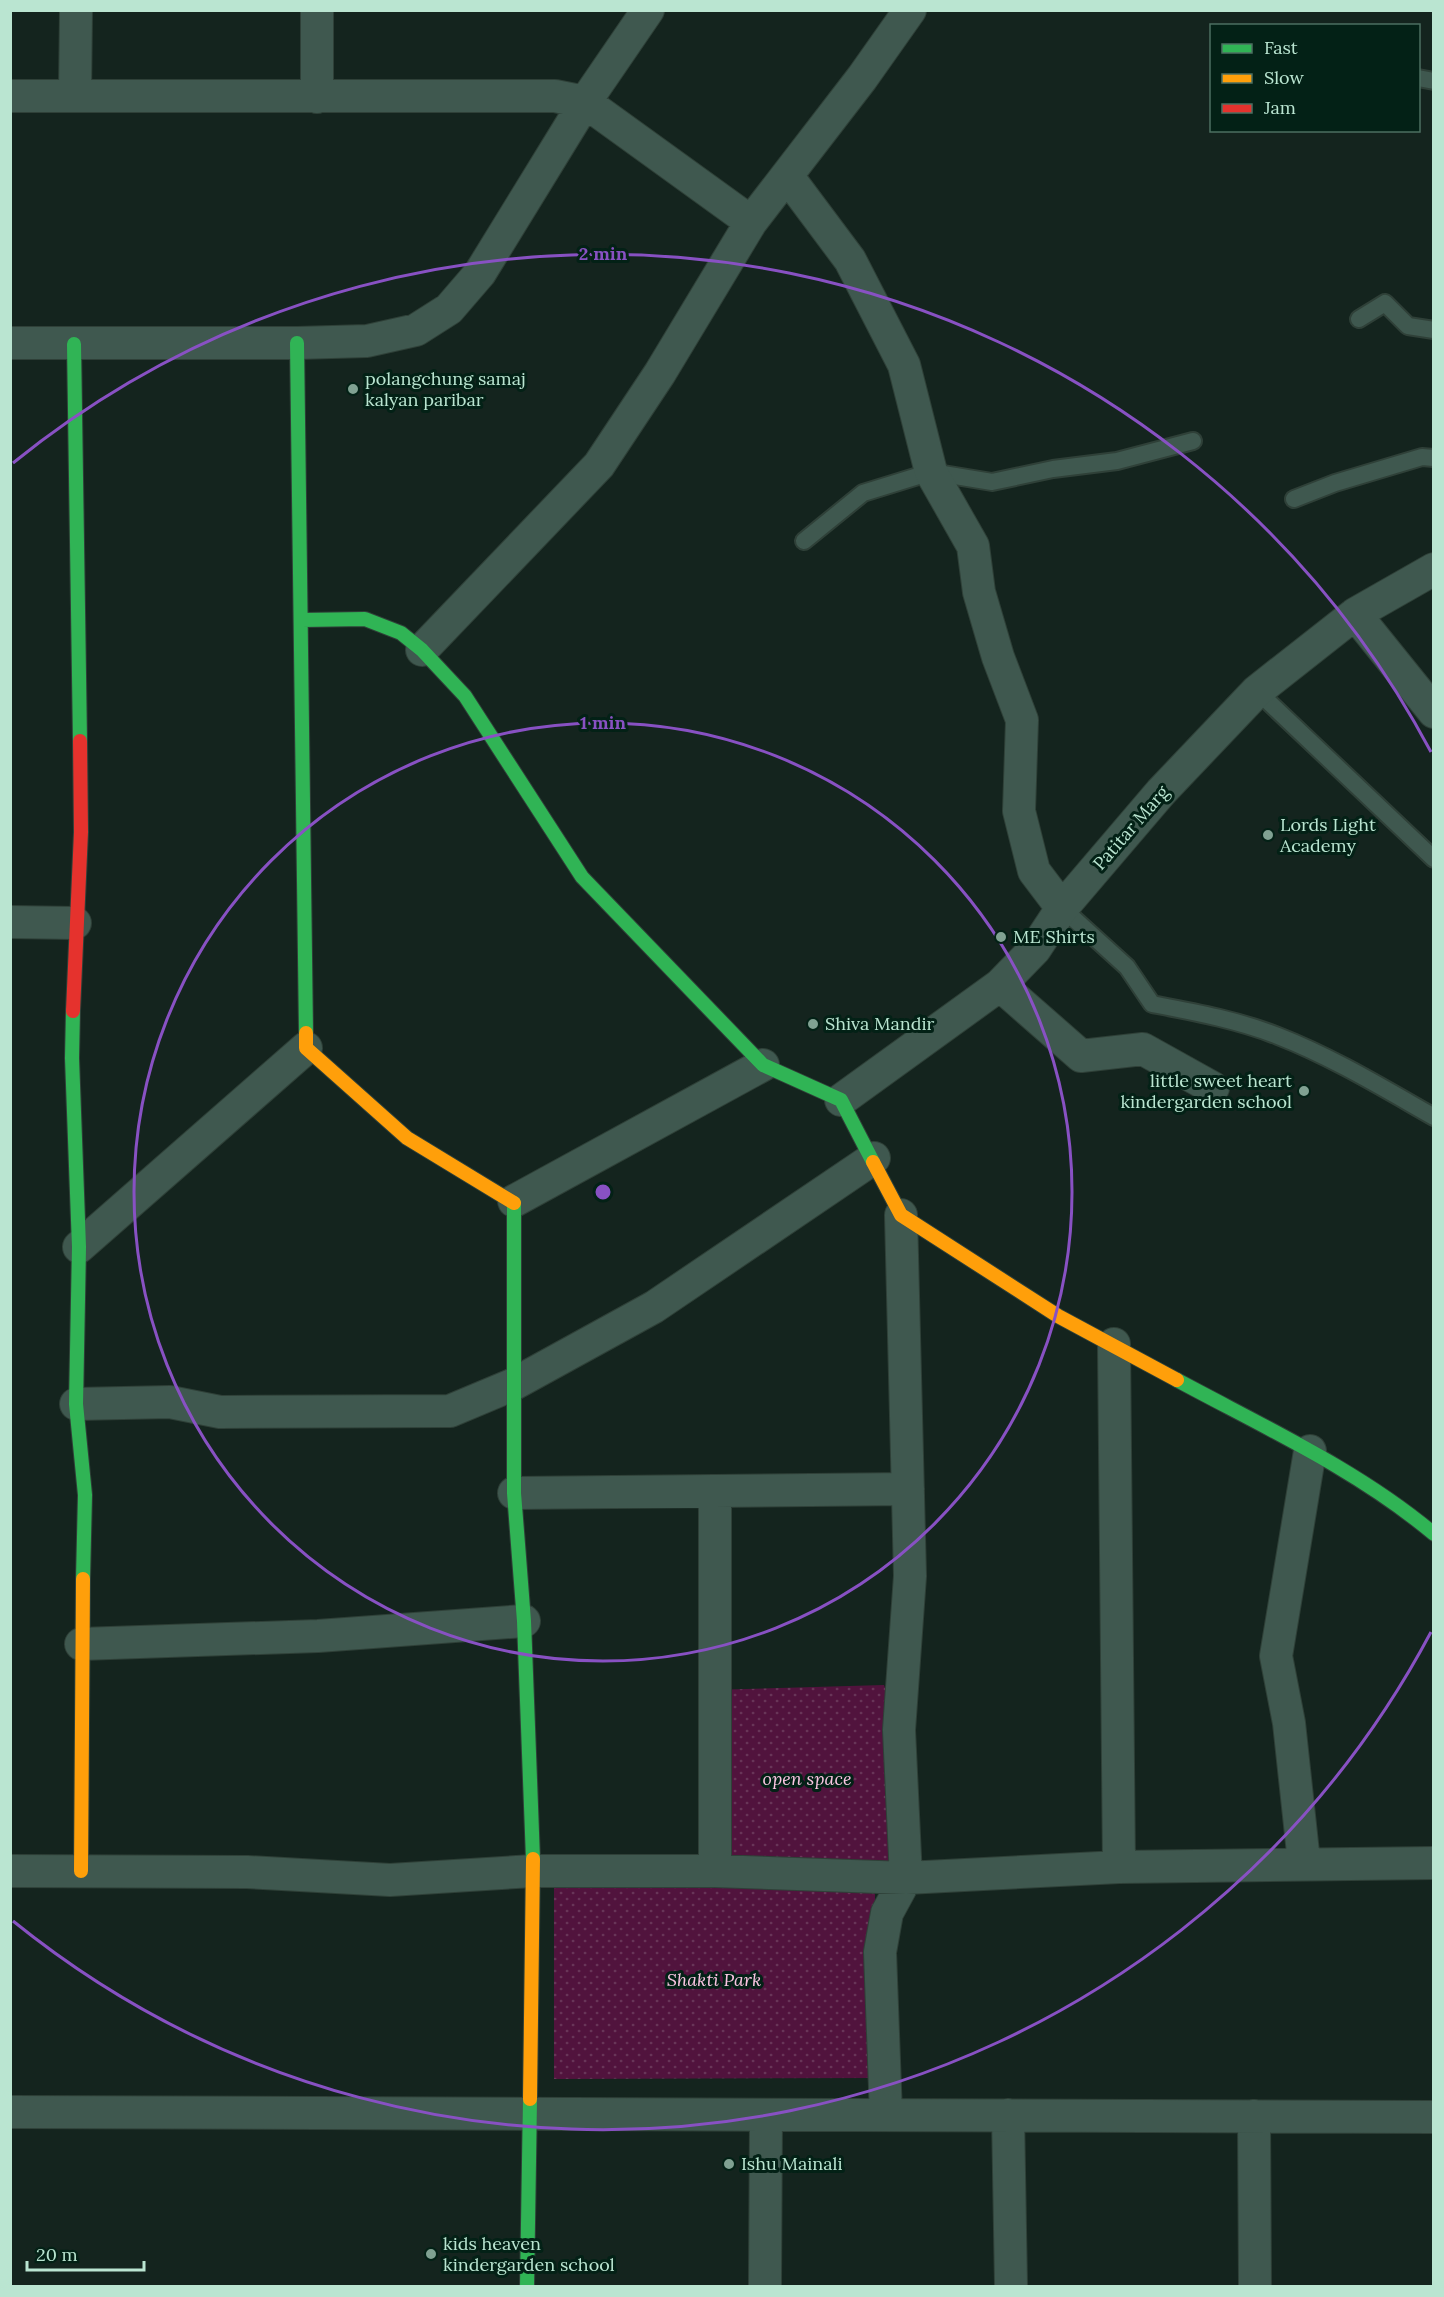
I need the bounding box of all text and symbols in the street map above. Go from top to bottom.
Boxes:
legend [1210,24,1420,132]
text: Fast [1264,36,1298,59]
text: Slow [1264,66,1304,89]
text: Jam [1263,96,1296,119]
text: 2 min [579,242,628,265]
place label: polangchung samaj kalyan paribar [365,367,526,411]
marker: polangchung samaj kalyan paribar [346,382,360,396]
text: 1 min [580,711,626,734]
street label: Patitar Marg [1088,780,1174,875]
place label: Lords Light Academy [1279,813,1376,857]
marker: Lords Light Academy [1261,828,1275,842]
place label: ME Shirts [1013,925,1095,948]
marker: ME Shirts [994,930,1008,944]
place label: Shiva Mandir [825,1012,935,1035]
marker: Shiva Mandir [806,1017,820,1031]
place label: little sweet heart kindergarden school [1120,1069,1292,1113]
marker: little sweet heart kindergarden school [1297,1084,1311,1098]
centre of rings [593,1182,613,1202]
park label: open space [763,1767,852,1790]
park label: Shakti Park [667,1968,761,1991]
place label: Ishu Mainali [741,2152,843,2175]
marker: Ishu Mainali [722,2157,736,2171]
place label: kids heaven kindergarden school [443,2232,615,2276]
scale bar [27,2234,144,2272]
text: 20 m [36,2243,78,2266]
marker: kids heaven kindergarden school [424,2247,438,2261]

